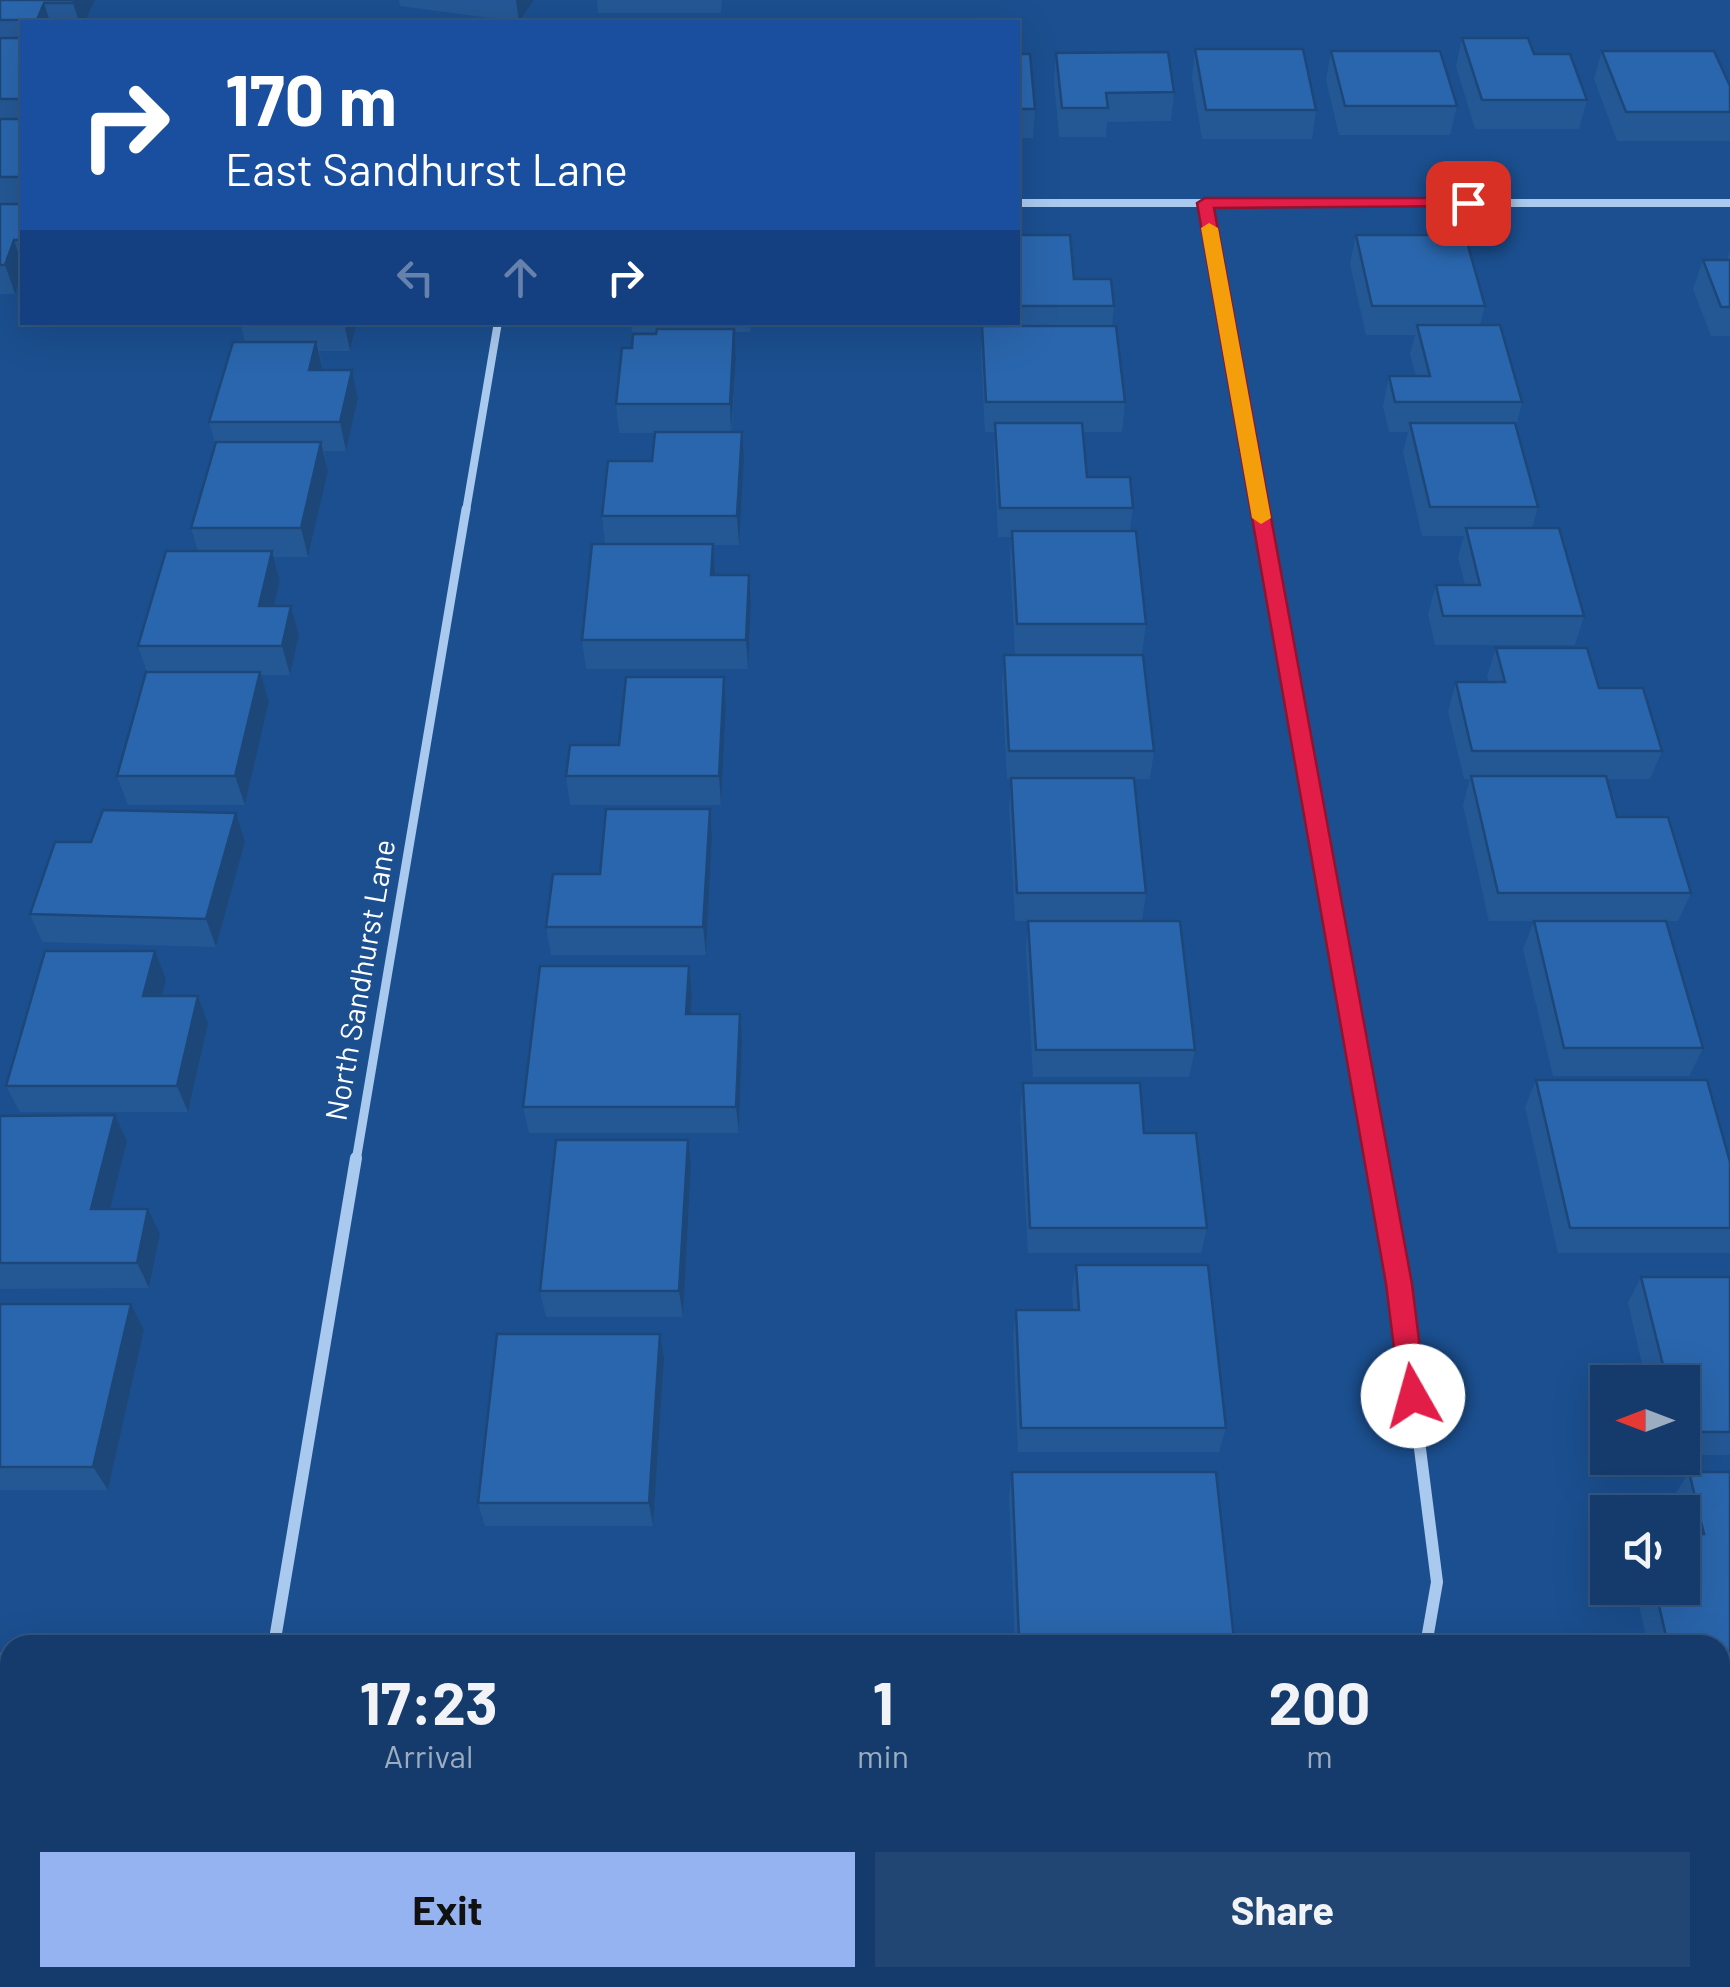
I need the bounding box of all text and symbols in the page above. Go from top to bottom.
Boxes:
text: 170 m [225,56,397,140]
icon: right [60,60,190,190]
text: East Sandhurst Lane [225,141,628,195]
pin [1426,161,1511,246]
icon: arrive [1441,176,1496,231]
icon: left [388,250,443,305]
icon: ahead [493,250,548,305]
icon: right [598,250,653,305]
street label: North Sandhurst Lane [317,836,401,1123]
position arrow [1361,1344,1465,1448]
north arrow [1590,1365,1700,1475]
map controls [1590,1365,1700,1605]
button: sound [1590,1495,1700,1605]
text: 17:23 [360,1665,498,1737]
text: 1 [872,1665,894,1737]
text: 200 [1268,1665,1370,1737]
text: Arrival [384,1736,473,1774]
text: min [857,1736,909,1774]
text: m [1306,1736,1333,1774]
button: Exit [40,1852,855,1967]
button: Share [875,1852,1690,1967]

